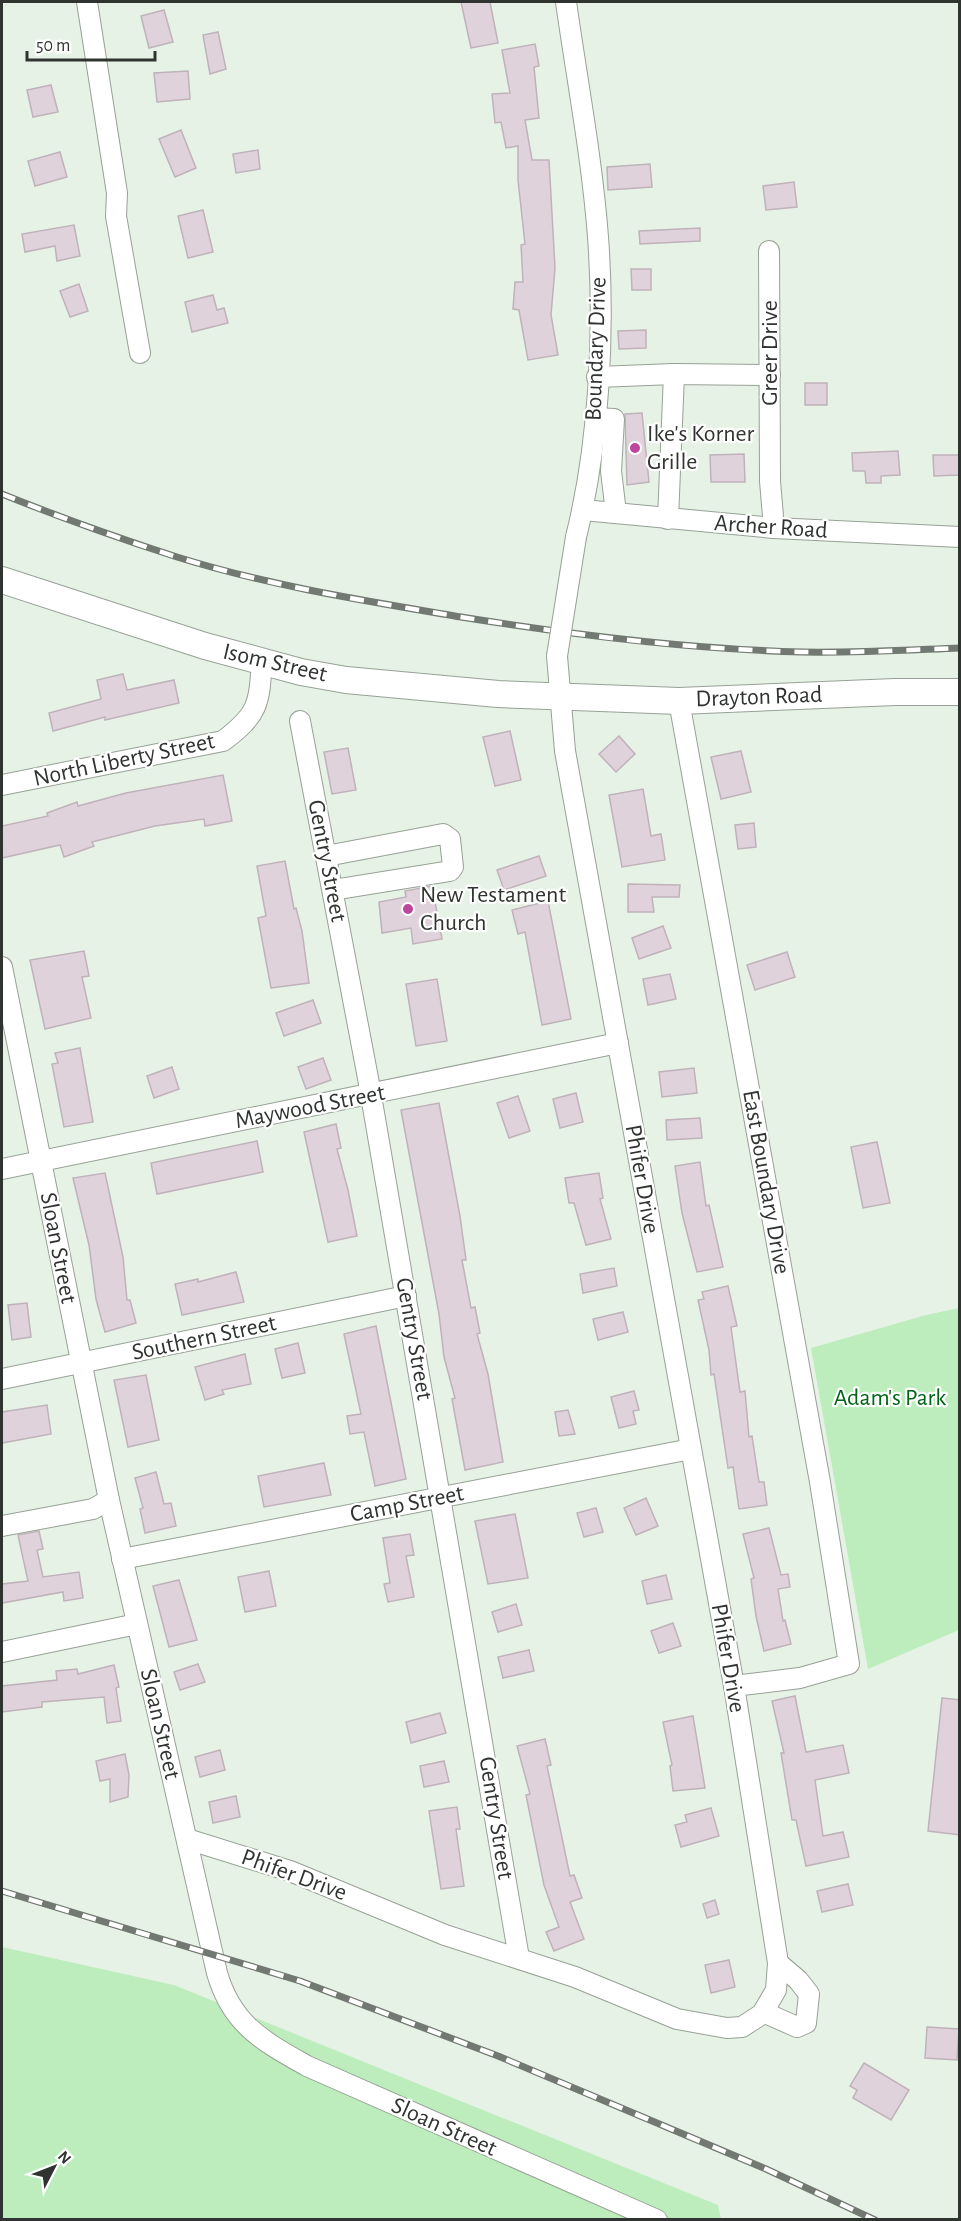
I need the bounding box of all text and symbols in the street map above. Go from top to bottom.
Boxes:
scale bar [27,24,154,62]
text: 50 m [36,37,70,55]
street label: Boundary Drive [581,276,611,422]
street label: Greer Drive [758,300,782,406]
place label: Ike's Korner Grille [647,422,755,474]
marker: Ike's Korner Grille [628,441,642,455]
street label: Archer Road [714,511,828,543]
street label: Isom Street [221,639,330,687]
street label: Drayton Road [695,683,823,711]
street label: North Liberty Street [31,729,217,791]
street label: Gentry Street [303,798,351,924]
place label: New Testament Church [420,883,566,935]
marker: New Testament Church [401,902,415,916]
street label: Maywood Street [233,1081,387,1133]
street label: East Boundary Drive [738,1088,794,1276]
street label: Phifer Drive [621,1123,663,1235]
street label: Sloan Street [35,1190,81,1306]
street label: Gentry Street [391,1276,437,1402]
street label: Southern Street [130,1311,279,1365]
park label: Adam's Park [834,1386,946,1410]
street label: Camp Street [348,1481,466,1527]
street label: Phifer Drive [707,1602,749,1714]
street label: Sloan Street [136,1666,184,1782]
street label: Gentry Street [474,1755,518,1881]
street label: Phifer Drive [238,1845,350,1905]
street label: Sloan Street [388,2093,501,2161]
north arrow [24,2137,84,2197]
text: N [55,2148,74,2167]

